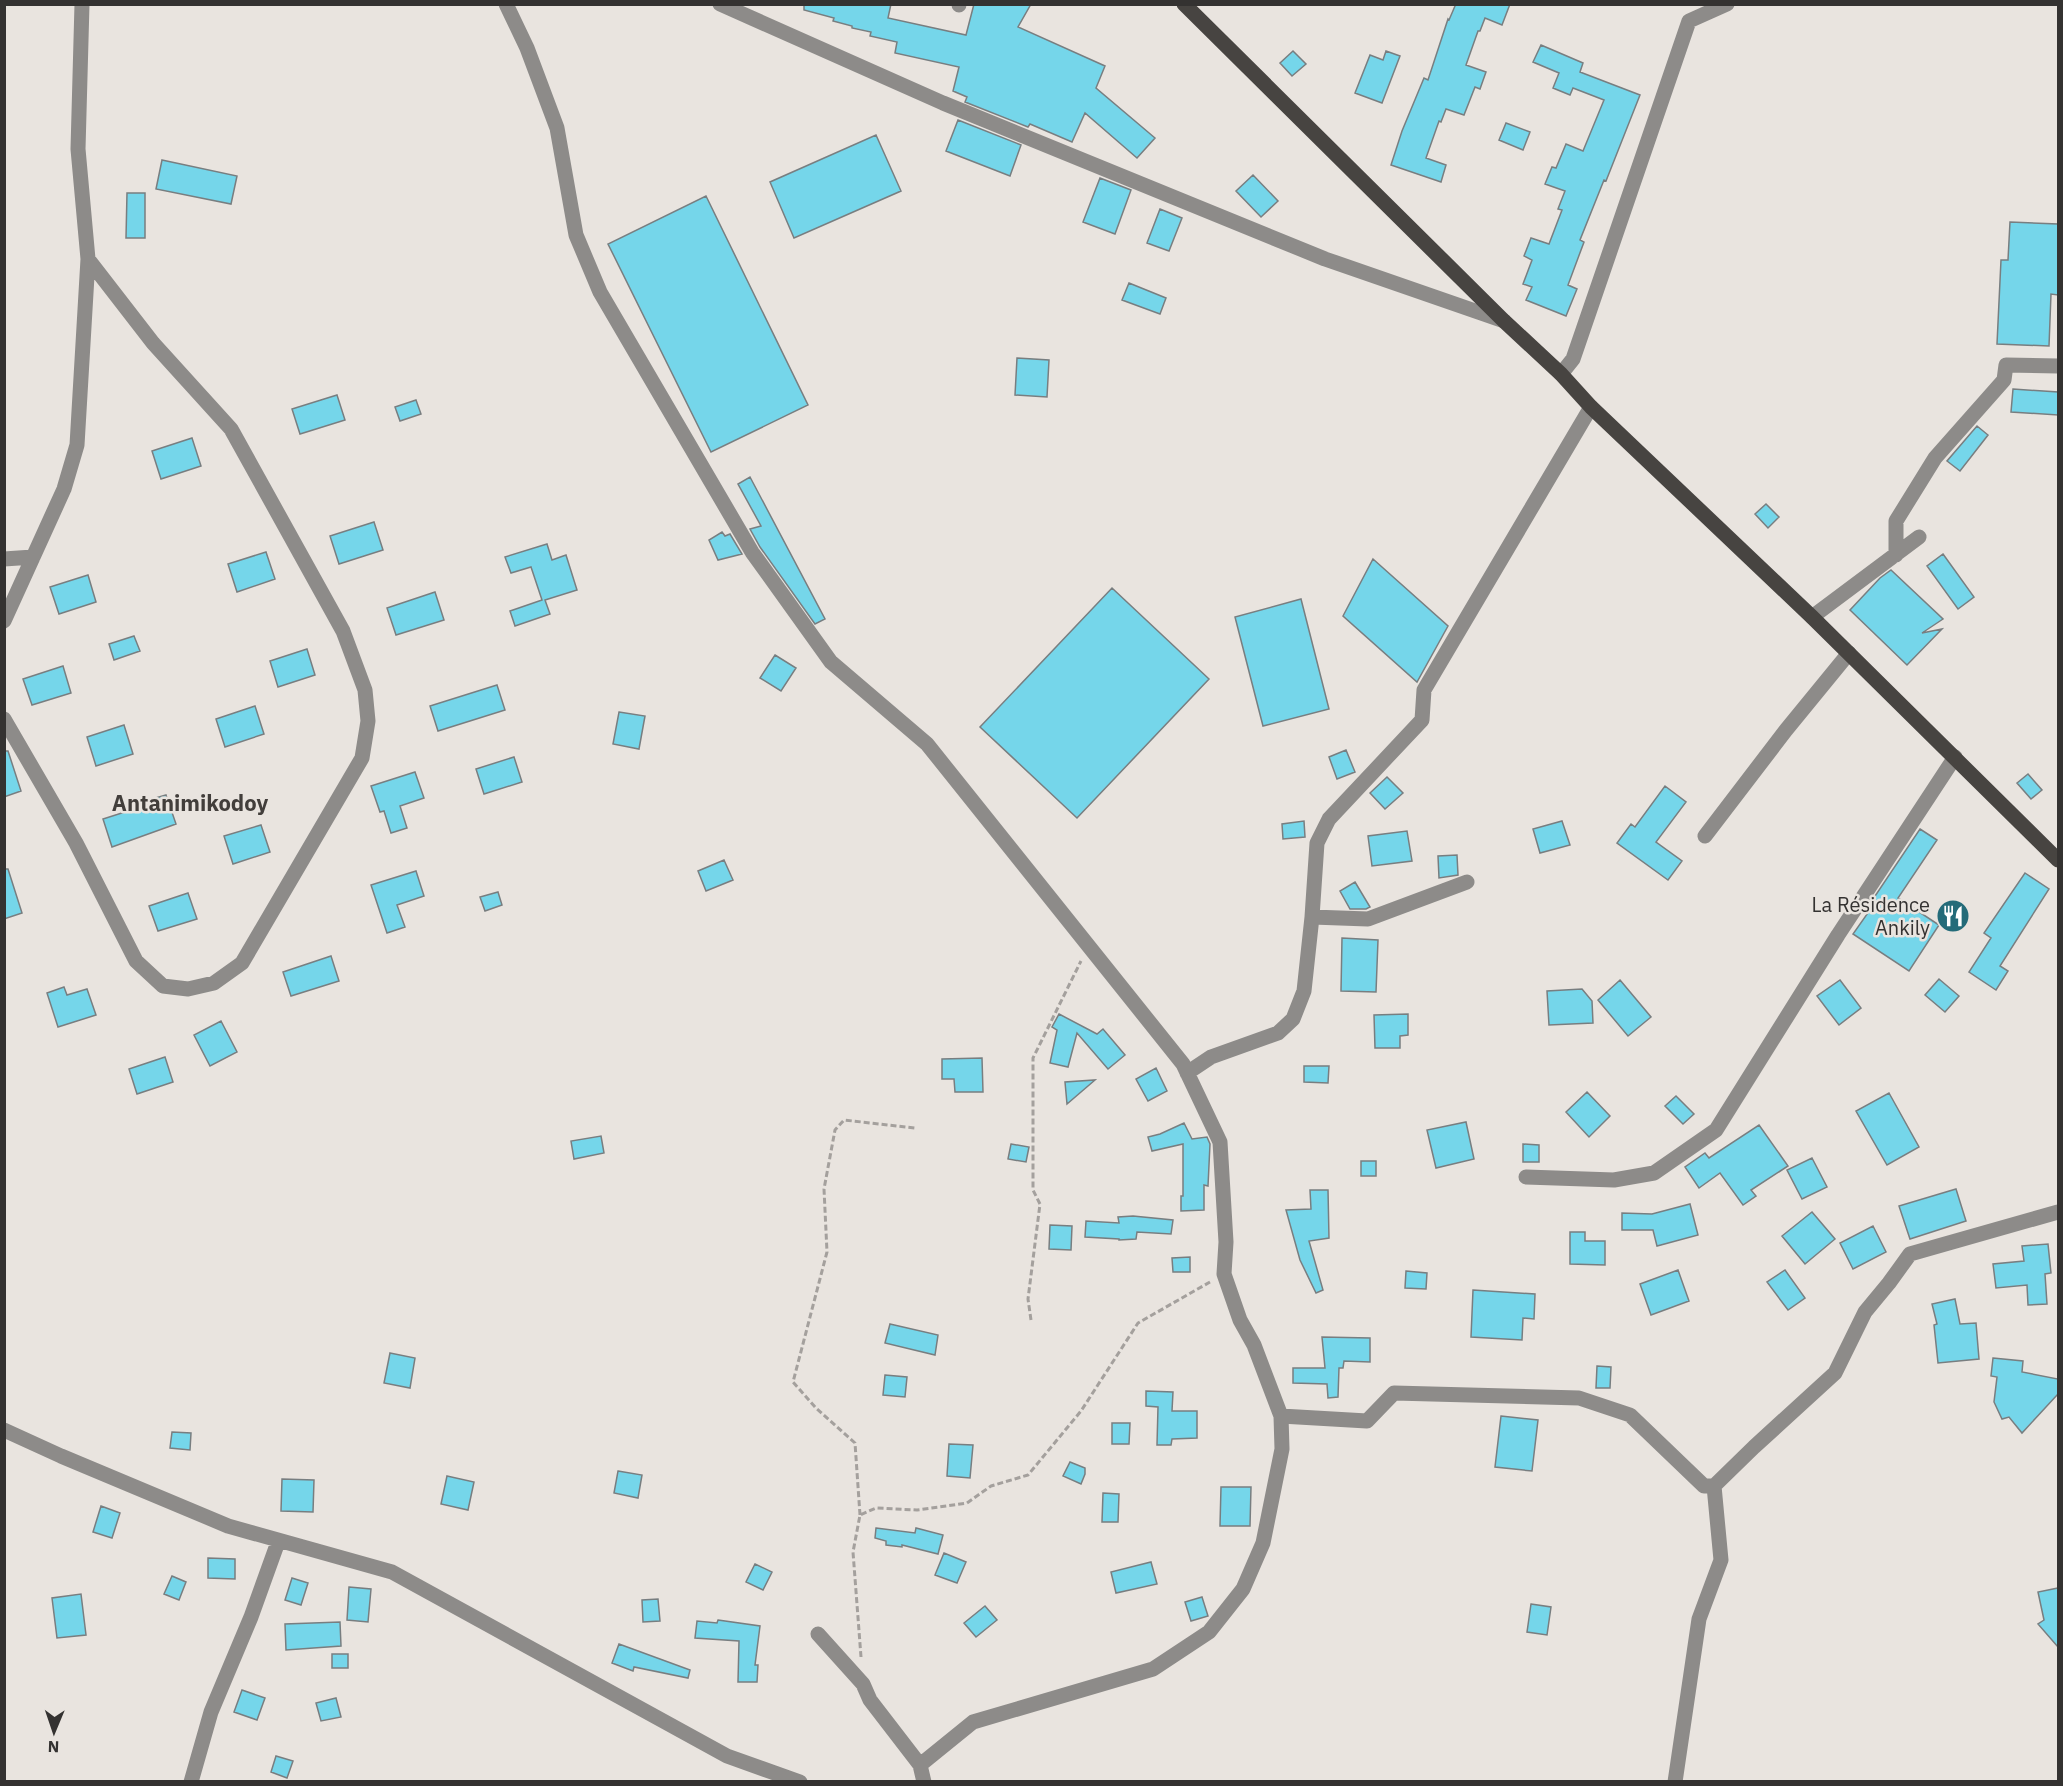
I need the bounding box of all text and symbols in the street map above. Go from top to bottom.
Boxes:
district label: Antanimikodoy [112,788,268,817]
place label: La Résidence Ankily [1812,891,1930,941]
restaurant icon: La Résidence Ankily [1935,898,1971,934]
north arrow [24,1702,84,1762]
text: N [47,1737,60,1757]

